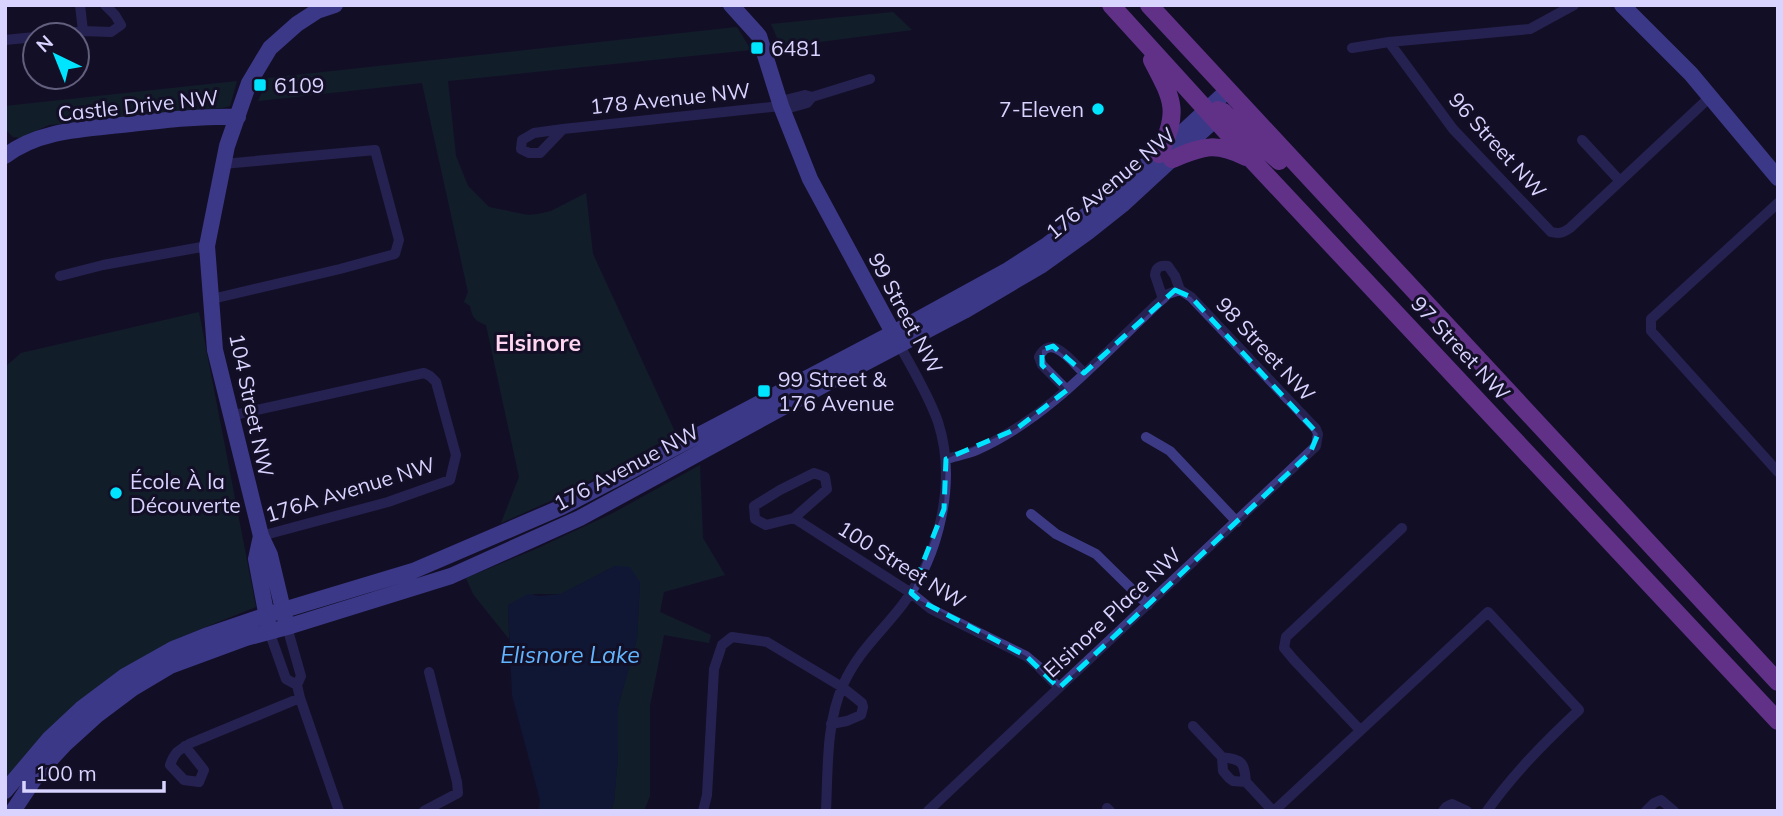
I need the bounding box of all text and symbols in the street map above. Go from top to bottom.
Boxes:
north arrow [21,21,91,91]
text: N [31,30,58,57]
place label: 6481 [771,35,821,61]
marker: 6481 [749,40,765,56]
place label: 6109 [274,72,324,98]
marker: 6109 [252,77,268,93]
street label: 178 Avenue NW [589,77,751,119]
street label: Castle Drive NW [56,84,220,126]
street label: 96 Street NW [1444,87,1552,203]
place label: 7-Eleven [999,96,1084,122]
marker: 7-Eleven [1090,101,1106,117]
street label: 176 Avenue NW [1040,121,1180,245]
street label: 99 Street NW [863,248,949,378]
street label: 97 Street NW [1406,290,1516,406]
street label: 98 Street NW [1211,291,1321,407]
district label: Elsinore [495,328,581,357]
street label: 104 Street NW [224,331,280,479]
place label: 99 Street & 176 Avenue [778,366,894,416]
marker: 99 Street & 176 Avenue [756,383,772,399]
street label: 176 Avenue NW [549,418,703,516]
street label: 176A Avenue NW [262,451,438,527]
place label: École À la Découverte [130,468,241,518]
marker: École À la Découverte [108,485,124,501]
street label: 100 Street NW [833,514,971,614]
street label: Elsinore Place NW [1038,542,1186,682]
water label: Elisnore Lake [500,640,640,669]
scale bar [24,750,164,794]
text: 100 m [35,760,97,786]

